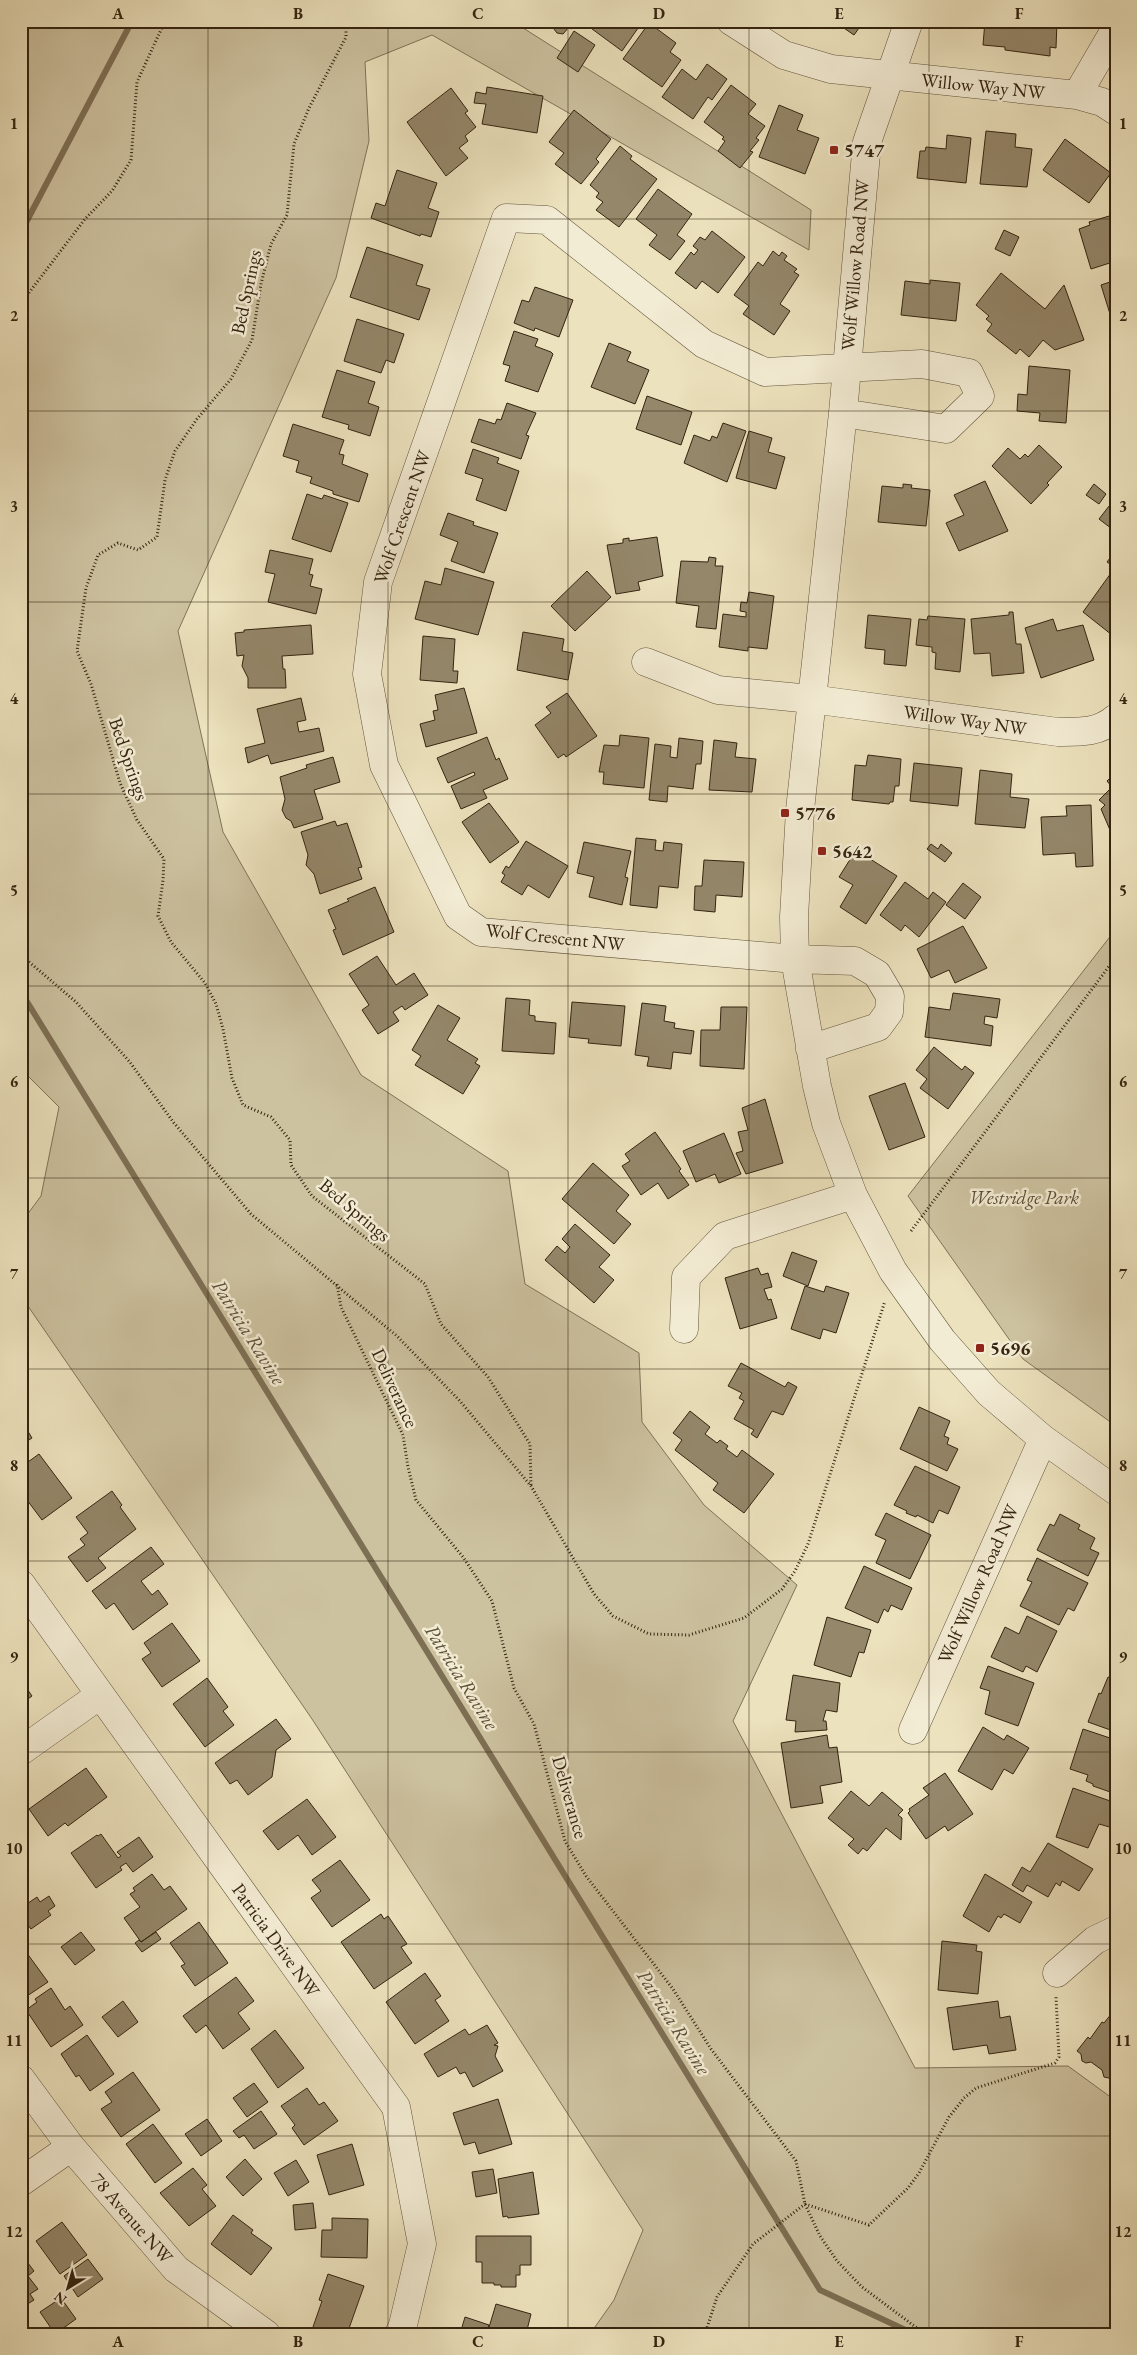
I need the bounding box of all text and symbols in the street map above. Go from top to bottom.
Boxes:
text: A [111,3,124,24]
text: B [293,3,303,24]
text: C [472,3,484,24]
text: D [653,3,665,24]
text: E [834,3,844,24]
text: F [1015,3,1024,24]
street label: Willow Way NW [920,67,1047,105]
text: 1 [10,113,18,134]
text: 1 [1119,113,1127,134]
place label: 5747 [844,138,885,163]
marker: 5747 [828,144,840,156]
street label: Wolf Willow Road NW [835,178,875,352]
street label: Bed Springs [225,247,267,337]
text: 2 [10,305,19,326]
text: 2 [1119,305,1128,326]
street label: Wolf Crescent NW [367,446,437,587]
text: 3 [10,496,18,517]
text: 3 [1119,496,1127,517]
text: 4 [10,688,19,709]
text: 4 [1119,688,1128,709]
street label: Willow Way NW [902,699,1029,741]
street label: Bed Springs [103,714,155,804]
place label: 5776 [795,801,835,826]
marker: 5776 [779,807,791,819]
place label: 5642 [832,839,872,864]
marker: 5642 [816,845,828,857]
text: 5 [10,880,18,901]
text: 5 [1119,880,1127,901]
street label: Wolf Crescent NW [484,917,626,957]
text: 6 [10,1071,19,1092]
text: 6 [1119,1071,1128,1092]
street label: Bed Springs [314,1173,396,1247]
park label: Westridge Park [969,1185,1080,1210]
text: 7 [10,1263,19,1284]
text: 7 [1119,1263,1128,1284]
water label: Patricia Ravine [206,1274,292,1390]
place label: 5696 [990,1336,1030,1361]
marker: 5696 [974,1342,986,1354]
street label: Deliverance [366,1344,424,1432]
text: 8 [10,1455,18,1476]
text: 8 [1119,1455,1127,1476]
street label: Wolf Willow Road NW [932,1500,1025,1668]
water label: Patricia Ravine [419,1619,505,1735]
text: 9 [10,1646,19,1667]
text: 9 [1119,1646,1128,1667]
street label: Deliverance [546,1753,594,1841]
text: 10 [6,1838,23,1859]
text: 10 [1115,1838,1132,1859]
street label: Patricia Drive NW [226,1878,326,2002]
water label: Patricia Ravine [631,1964,717,2080]
text: 11 [6,2030,22,2051]
text: 11 [1115,2030,1131,2051]
street label: 78 Avenue NW [86,2167,179,2269]
text: 12 [6,2221,23,2242]
text: 12 [1115,2221,1132,2242]
north arrow [42,2262,92,2312]
text: N [50,2287,70,2309]
text: A [111,2331,124,2352]
text: B [293,2331,303,2352]
text: C [472,2331,484,2352]
text: D [653,2331,665,2352]
text: E [834,2331,844,2352]
text: F [1015,2331,1024,2352]

